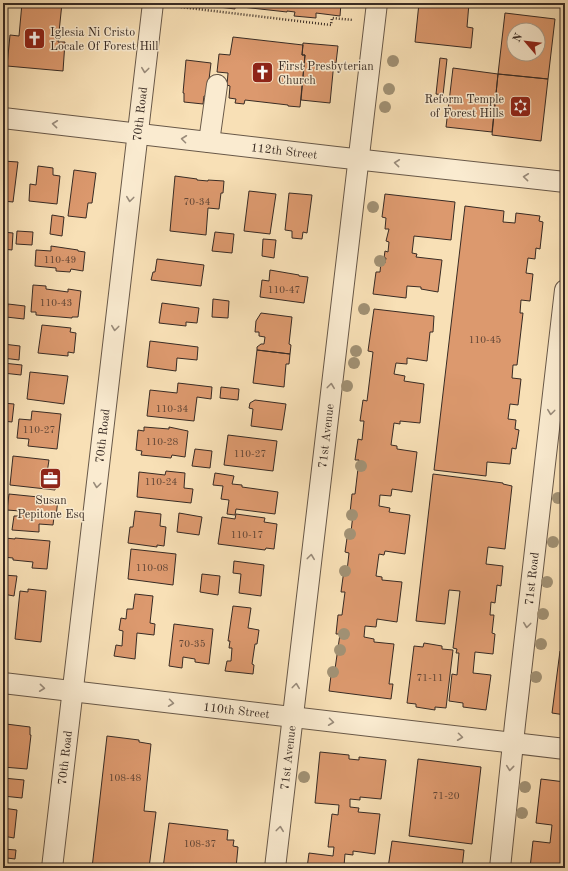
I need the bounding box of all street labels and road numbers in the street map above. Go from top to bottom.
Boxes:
street label: 70th Road [132,86,150,142]
street label: 112th Street [250,142,318,162]
street label: 71st Avenue [317,403,337,469]
street label: 70th Road [94,408,113,464]
street label: 71st Road [524,552,542,606]
street label: 110th Street [202,702,270,721]
street label: 71st Avenue [279,724,299,791]
street label: 70th Road [57,730,75,786]

